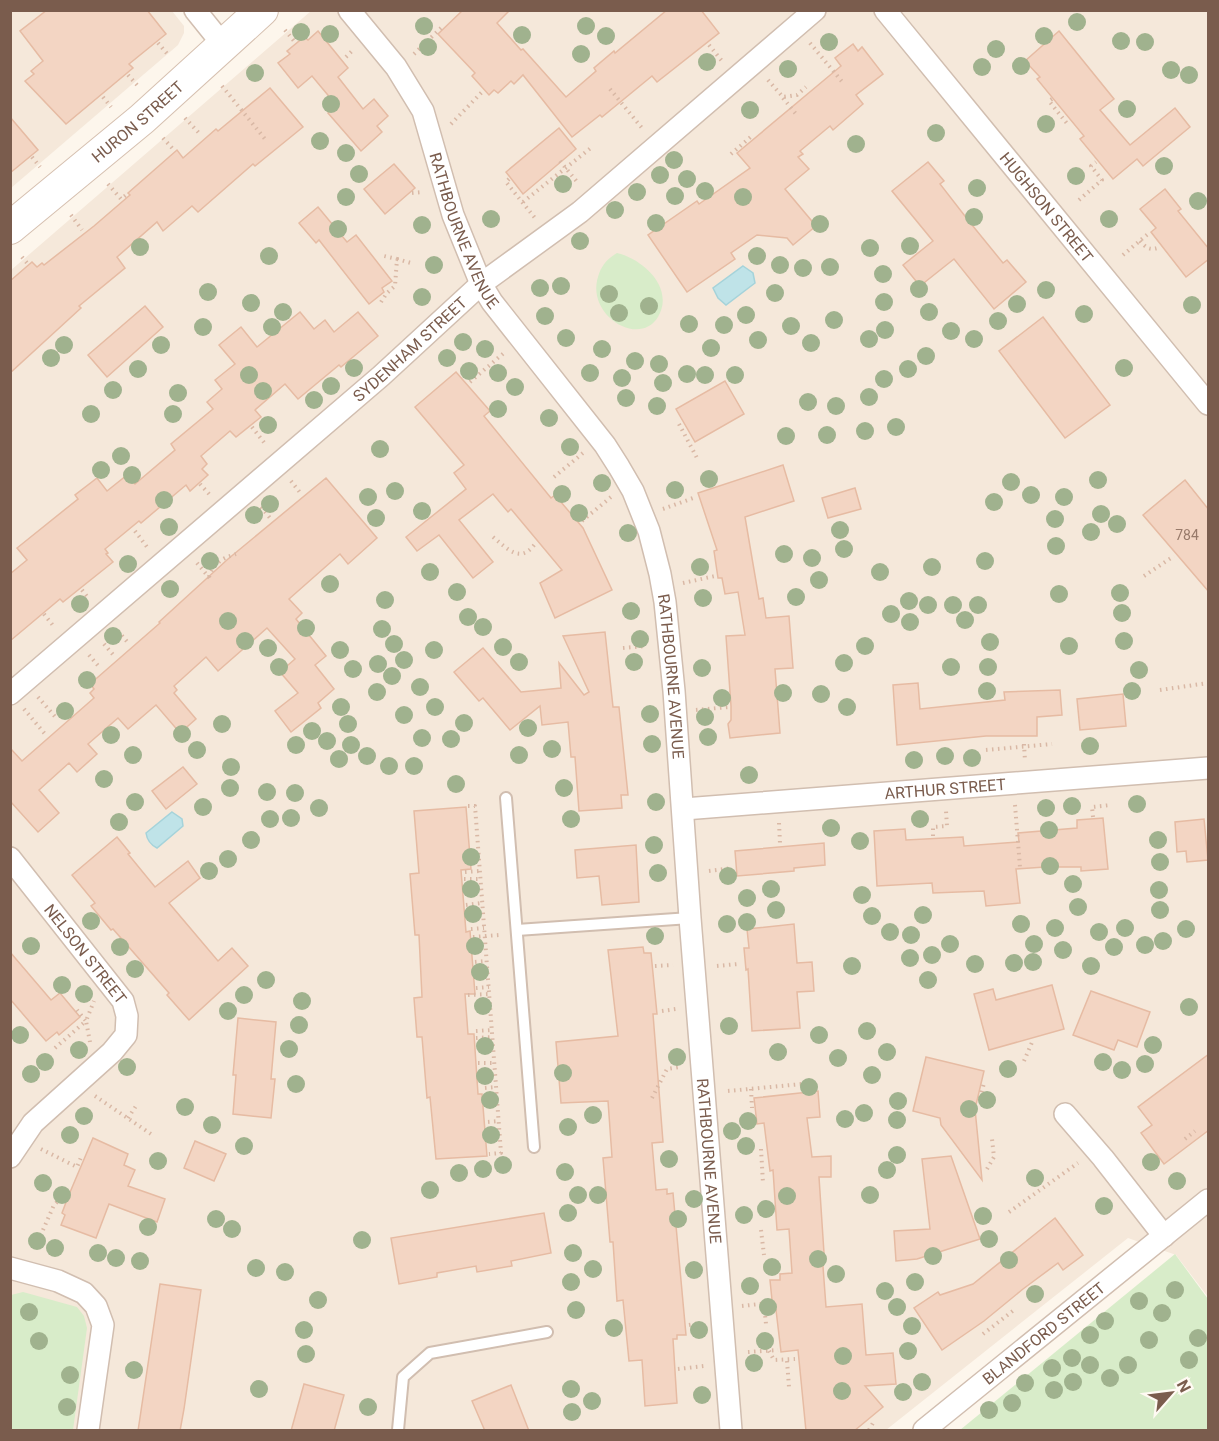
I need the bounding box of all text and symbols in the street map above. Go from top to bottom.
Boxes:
street label: HURON STREET [88,77,188,167]
street label: HUGHSON STREET [996,149,1097,267]
street label: RATHBOURNE AVENUE [425,150,503,313]
street label: SYDENHAM STREET [349,293,471,406]
house number: 784 [1175,527,1199,543]
street label: RATHBOURNE AVENUE [654,592,688,760]
street label: ARTHUR STREET [884,775,1007,803]
street label: NELSON STREET [40,900,131,1008]
street label: RATHBOURNE AVENUE [693,1077,725,1244]
street label: BLANDFORD STREET [979,1278,1109,1389]
north arrow [1141,1363,1201,1423]
text: N [1173,1377,1195,1396]

